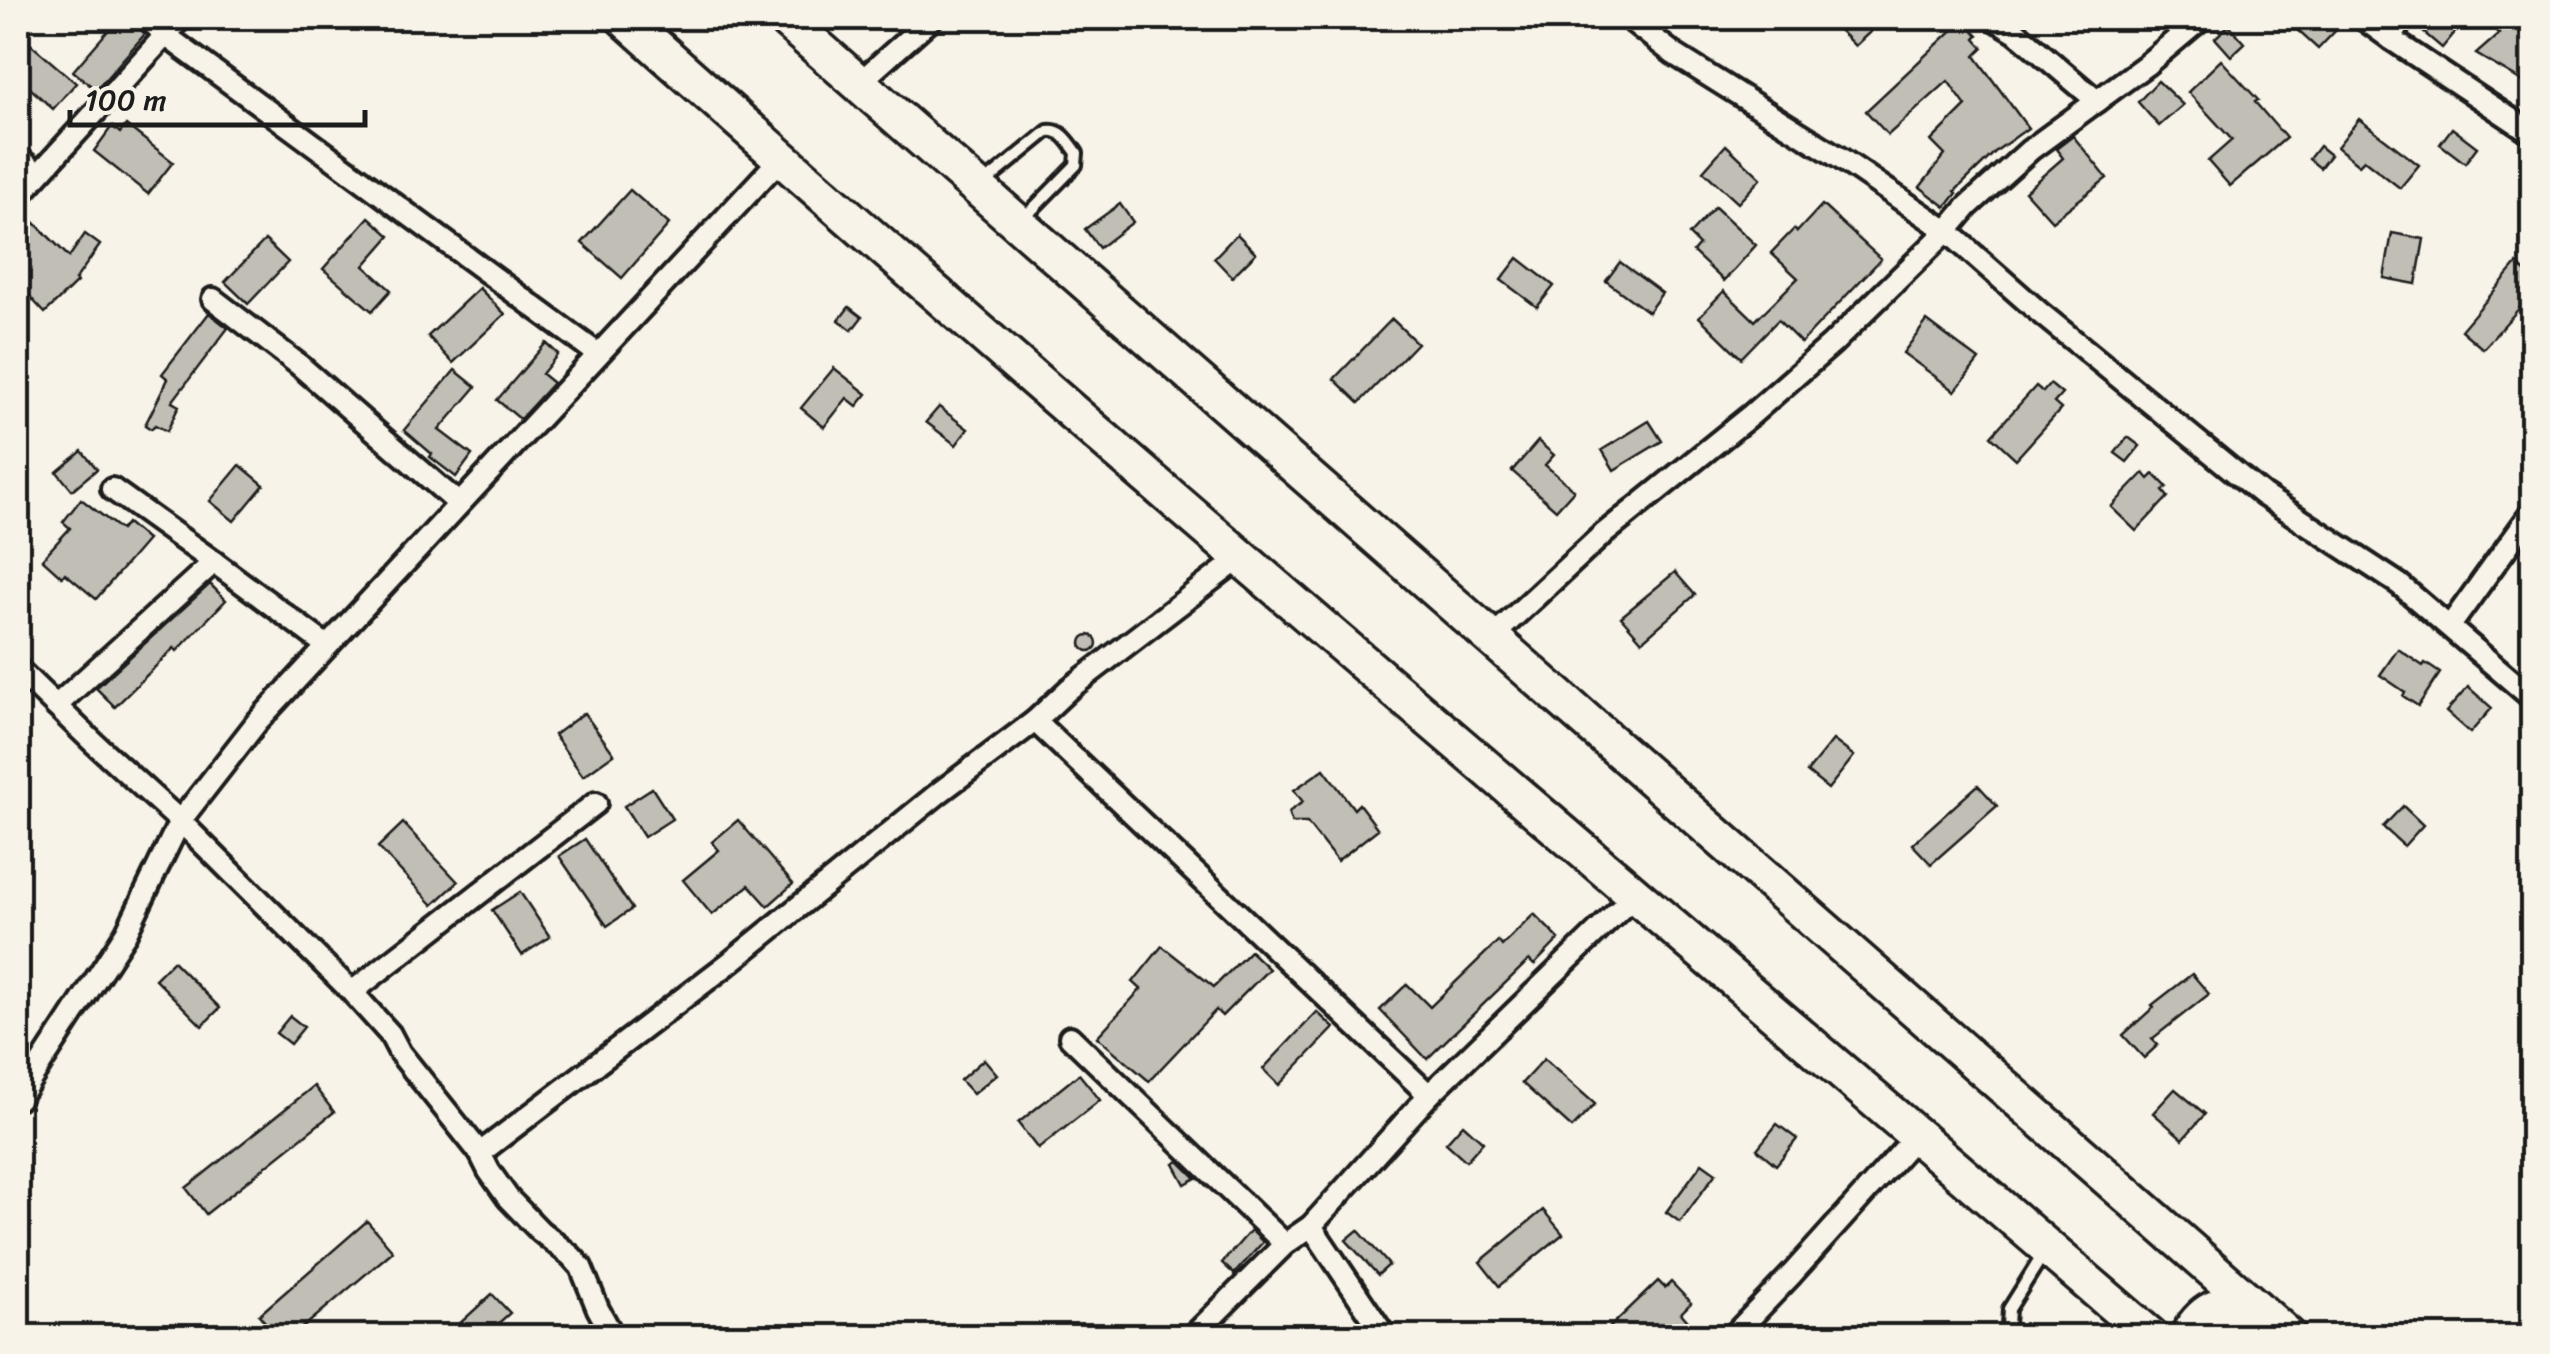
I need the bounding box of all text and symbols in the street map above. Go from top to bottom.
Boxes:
scale bar [70,65,365,127]
text: 100 m [85,73,167,127]

